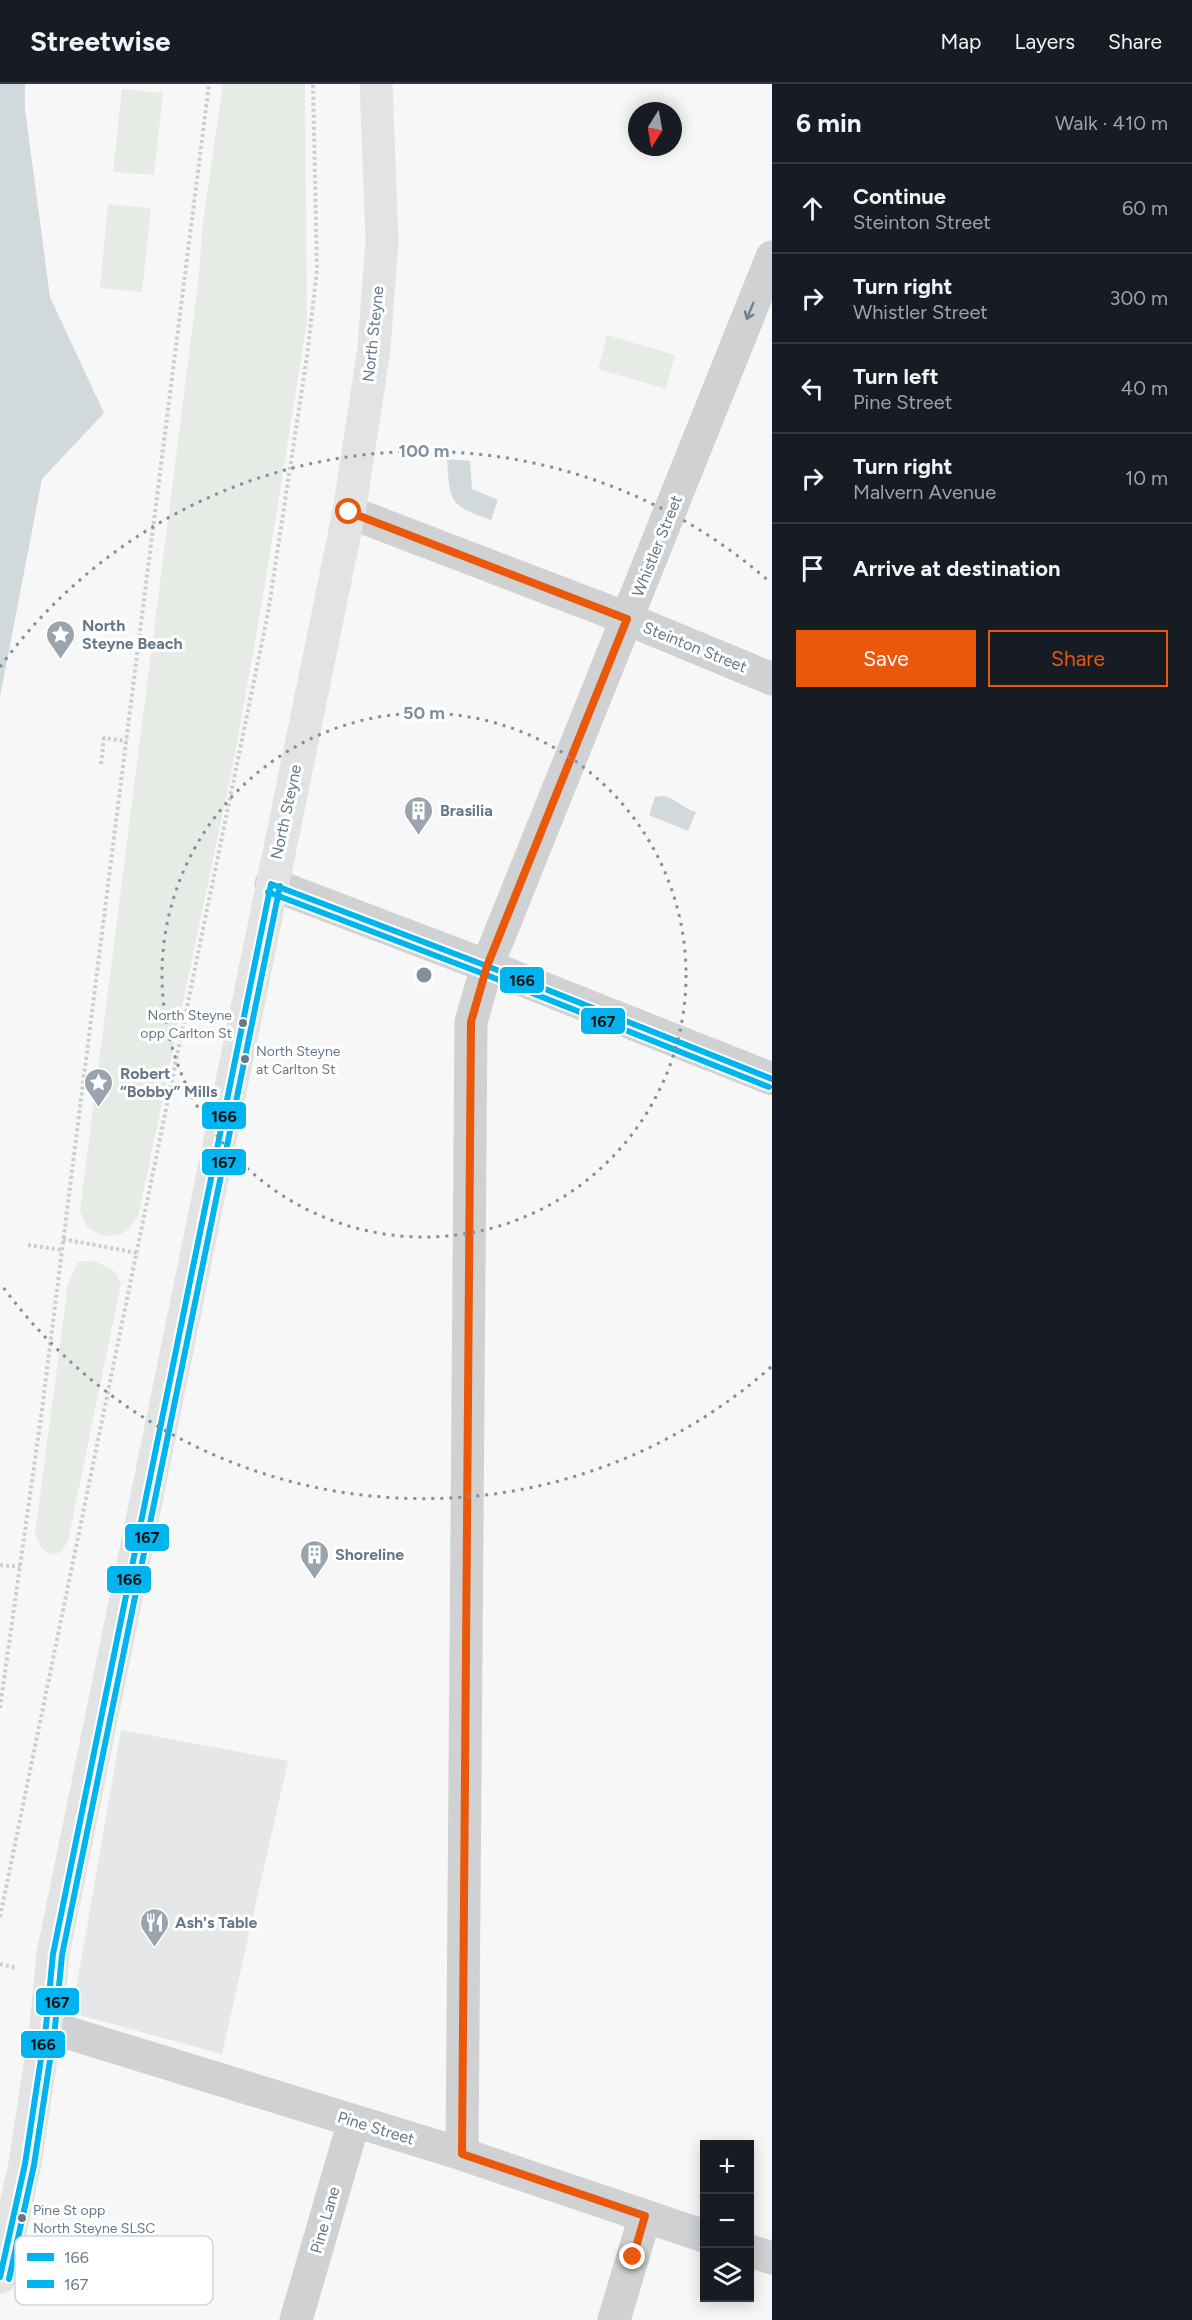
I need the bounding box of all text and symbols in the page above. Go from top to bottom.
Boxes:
text: Streetwise [30,24,170,58]
text: Map [941,29,981,54]
text: Layers [1014,29,1075,54]
text: Share [1108,29,1162,54]
north arrow [628,102,682,156]
text: 6 min [796,107,862,139]
text: Walk · 410 m [1055,111,1168,135]
text: Continue [853,183,946,210]
icon: ahead [796,192,829,225]
text: 60 m [1122,196,1168,220]
text: Steinton Street [853,210,991,234]
text: Turn right [853,273,952,300]
icon: right [796,282,829,315]
street label: North Steyne [359,285,388,383]
text: 300 m [1110,286,1168,310]
text: Whistler Street [853,300,988,324]
one-way arrow [744,301,755,320]
text: Turn left [853,363,939,390]
icon: left [796,372,829,405]
text: 40 m [1121,376,1168,400]
text: Pine Street [853,390,952,414]
text: 100 m [399,440,449,462]
text: Turn right [853,453,952,480]
icon: right [796,462,829,495]
text: 10 m [1125,466,1168,490]
text: Malvern Avenue [853,480,996,504]
street label: Whistler Street [628,492,686,600]
route start [335,498,361,524]
icon: arrive [796,552,829,585]
text: Arrive at destination [853,555,1061,582]
place label: North Steyne Beach [82,616,183,653]
place icon: North Steyne Beach [45,618,77,660]
street label: Steinton Street [640,618,750,676]
button: Save [796,630,976,687]
button: Share [988,630,1168,687]
text: 50 m [403,702,445,724]
street label: North Steyne [267,763,305,861]
building icon: Brasilia [403,794,435,836]
place label: Brasilia [440,801,493,820]
centre of rings [414,965,434,985]
line badge: 166 [499,966,545,994]
text: 166 [509,971,535,990]
place label: North Steyne opp Carlton St [140,1007,232,1042]
line badge: 167 [580,1007,626,1035]
text: 167 [591,1012,616,1031]
marker: North Steyne opp Carlton St [237,1017,249,1029]
place label: North Steyne at Carlton St [256,1043,341,1078]
marker: North Steyne at Carlton St [239,1053,251,1065]
place label: Robert “Bobby” Mills [120,1064,218,1101]
place icon: Robert “Bobby” Mills [83,1066,115,1108]
line badge: 166 [201,1101,247,1130]
text: 166 [211,1107,237,1126]
line badge: 167 [201,1148,247,1176]
text: 167 [212,1153,237,1172]
line badge: 167 [124,1523,170,1552]
text: 167 [135,1528,160,1547]
building icon: Shoreline [298,1538,330,1580]
place label: Shoreline [335,1545,404,1564]
line badge: 166 [106,1565,152,1594]
text: 166 [116,1570,142,1589]
restaurant icon: Ash's Table [138,1906,170,1948]
place label: Ash's Table [175,1913,257,1932]
line badge: 167 [35,1987,80,2016]
text: 167 [45,1993,70,2012]
line badge: 166 [20,2030,66,2059]
text: 166 [30,2035,56,2054]
street label: Pine Street [335,2107,417,2149]
map controls [700,2140,754,2302]
button: + [700,2140,754,2194]
street label: Pine Lane [306,2184,344,2256]
button: − [700,2194,754,2248]
place label: Pine St opp North Steyne SLSC [33,2202,155,2237]
marker: Pine St opp North Steyne SLSC [16,2212,28,2224]
legend [15,2236,213,2305]
route end [619,2243,645,2269]
text: 166 [64,2248,89,2267]
button: layers [700,2248,754,2302]
text: 167 [64,2275,89,2294]

